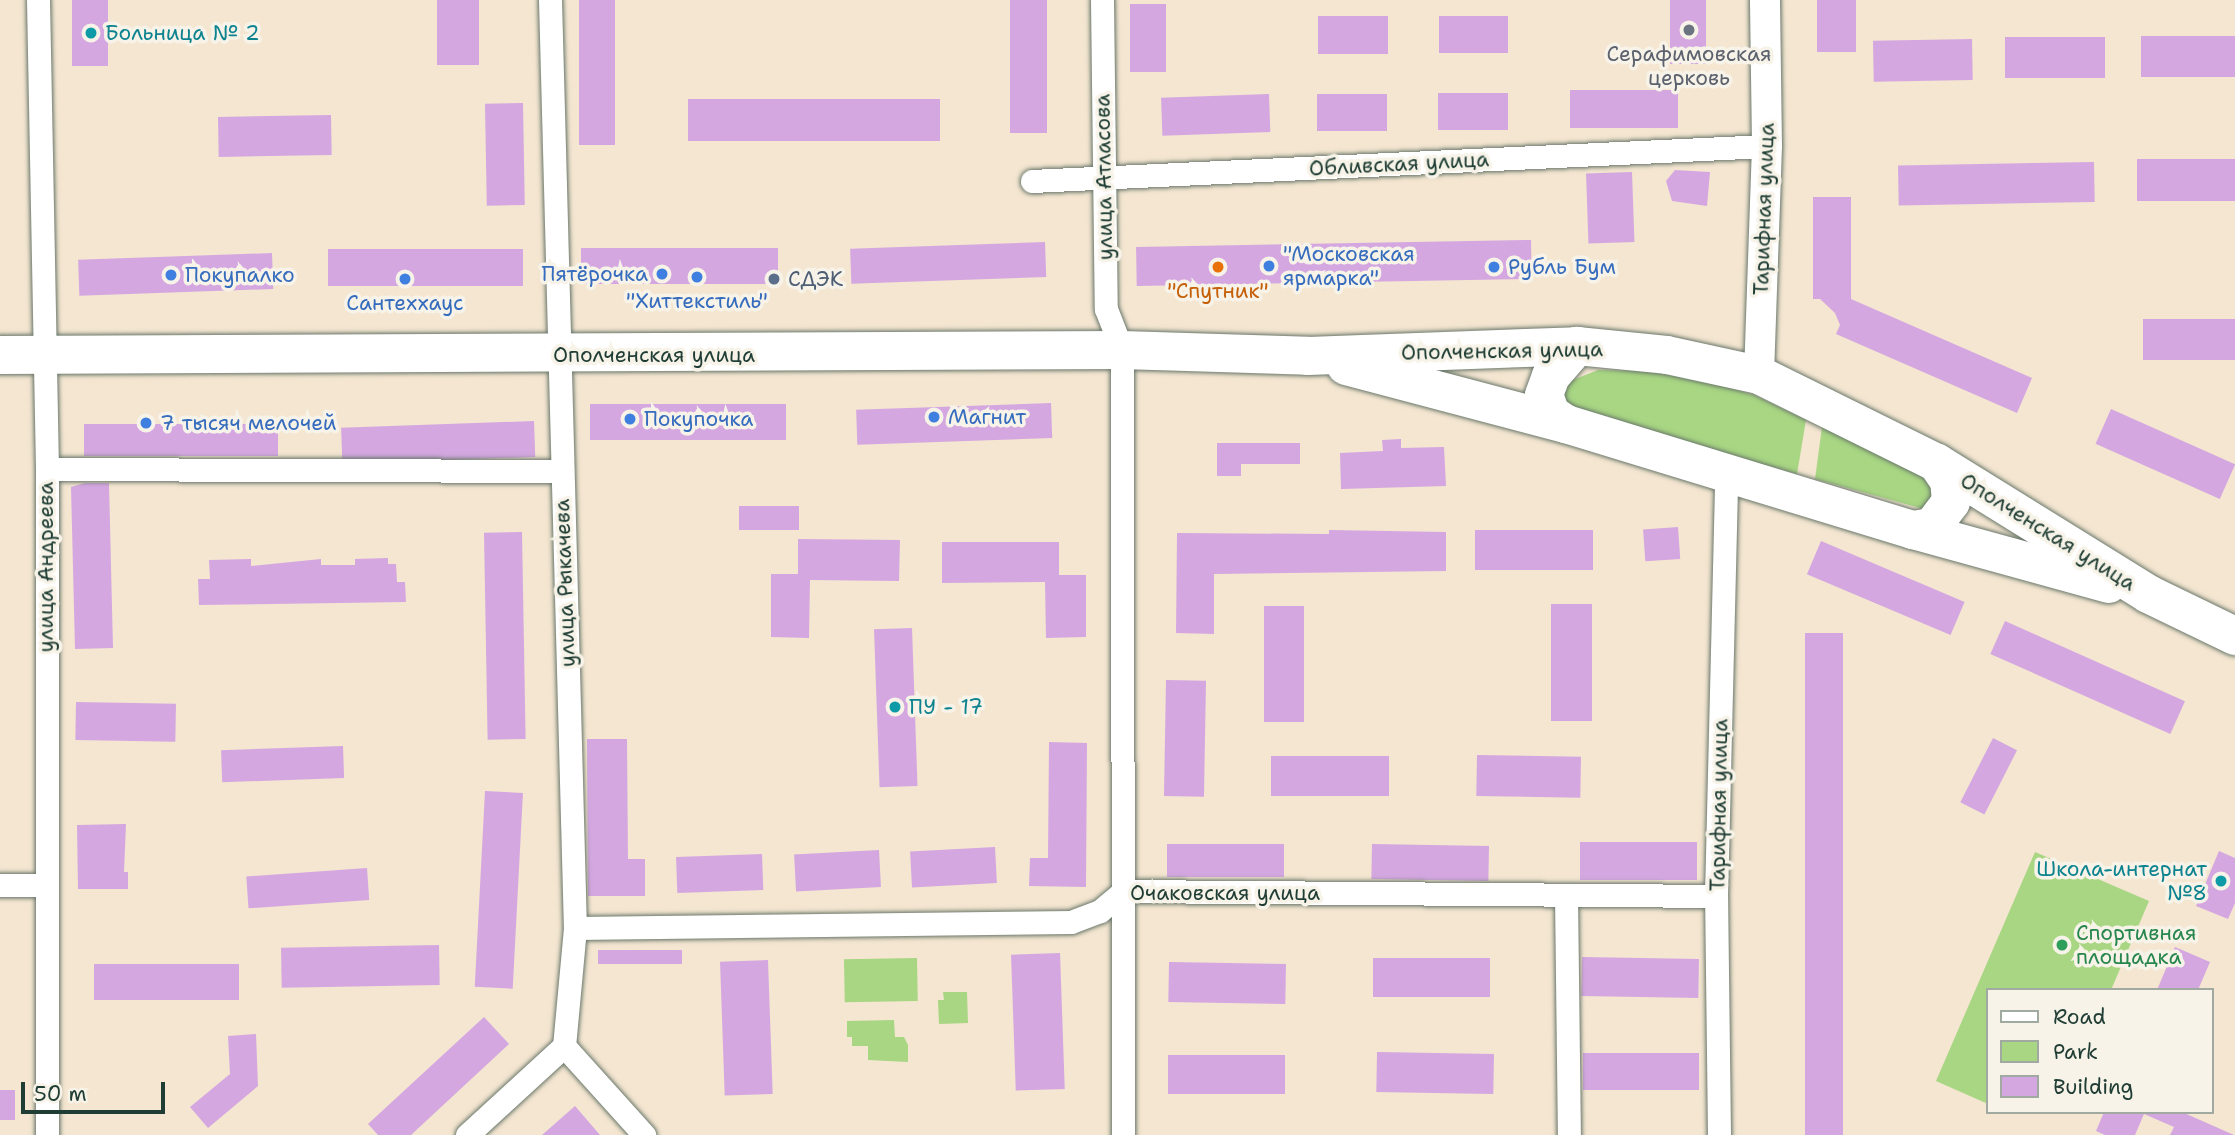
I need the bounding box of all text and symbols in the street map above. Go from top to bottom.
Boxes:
place label: Больница № 2 [105,20,260,46]
marker: Серафимовская церковь [1681,22,1697,38]
marker: Больница № 2 [83,25,99,41]
place label: Серафимовская церковь [1606,41,1772,91]
street label: улица Атласова [1090,94,1118,260]
street label: Тарифная улица [1748,122,1780,296]
street label: Обливская улица [1308,147,1490,181]
place label: "Московская ярмарка" [1283,241,1415,291]
place label: Рубль Бум [1508,254,1616,280]
marker: "Московская ярмарка" [1261,258,1277,274]
marker: "Спутник" [1210,259,1226,275]
marker: Рубль Бум [1486,259,1502,275]
place label: Пятёрочка [542,261,648,287]
place label: Покупалко [185,262,295,288]
marker: Пятёрочка [654,266,670,282]
place label: СДЭК [788,266,843,292]
marker: Покупалко [163,267,179,283]
marker: "Хиттекстиль" [689,269,705,285]
marker: Сантеххаус [397,271,413,287]
marker: СДЭК [766,271,782,287]
place label: "Спутник" [1167,278,1269,304]
place label: "Хиттекстиль" [626,288,768,314]
place label: Сантеххаус [346,290,464,316]
street label: Ополченская улица [1401,337,1603,365]
street label: Ополченская улица [553,342,755,368]
place label: Магнит [948,404,1026,430]
place label: Покупочка [644,406,753,432]
marker: Магнит [926,409,942,425]
place label: 7 тысяч мелочей [160,410,337,436]
marker: Покупочка [622,411,638,427]
marker: 7 тысяч мелочей [138,415,154,431]
street label: Ополченская улица [1956,468,2140,596]
street label: улица Андреева [33,482,59,652]
street label: улица Рыкачева [549,498,581,668]
place label: ПУ - 17 [909,694,983,720]
marker: ПУ - 17 [887,699,903,715]
street label: Тарифная улица [1705,718,1733,892]
place label: Школа-интернат №8 [2036,856,2207,906]
marker: Школа-интернат №8 [2213,873,2229,889]
street label: Очаковская улица [1130,880,1320,906]
place label: Спортивная площадка [2076,920,2196,970]
marker: Спортивная площадка [2054,937,2070,953]
legend [1986,988,2214,1114]
text: Road [2053,1003,2106,1031]
text: Park [2053,1038,2098,1066]
scale bar [24,1068,168,1112]
text: Building [2053,1073,2133,1101]
text: 50 m [34,1080,87,1108]

